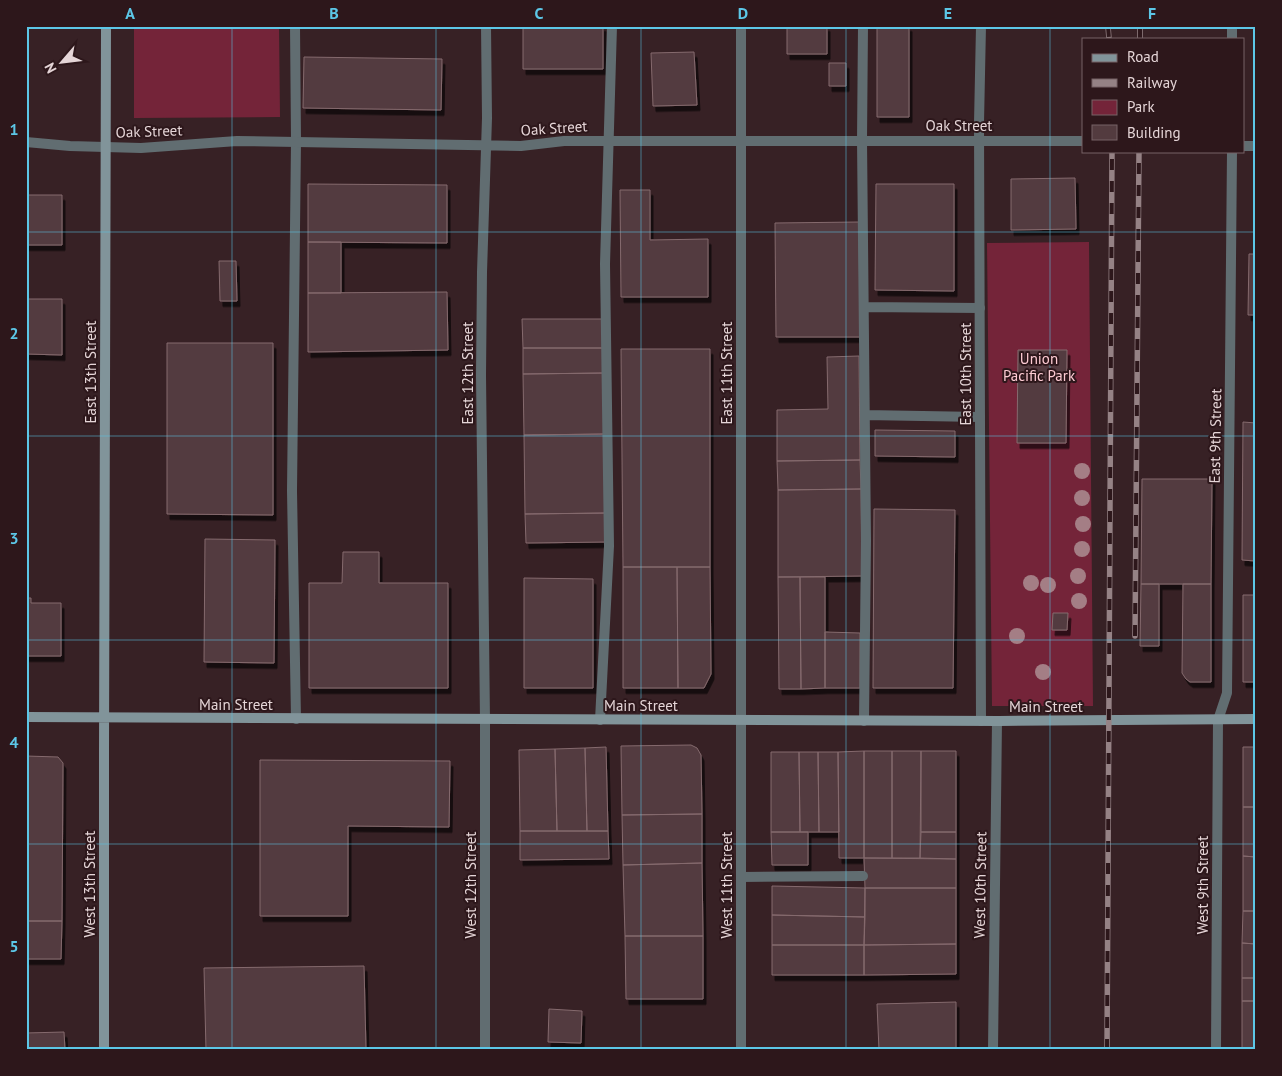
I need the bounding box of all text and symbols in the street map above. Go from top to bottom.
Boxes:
text: A [125,3,135,23]
text: B [329,3,339,23]
text: C [535,3,544,23]
text: D [738,3,748,23]
text: E [944,3,952,23]
text: F [1148,3,1156,23]
north arrow [38,38,88,88]
legend [1082,38,1244,152]
text: Road [1127,47,1159,66]
text: N [40,60,61,76]
text: Railway [1127,73,1177,92]
text: Park [1127,97,1155,116]
street label: Oak Street [520,116,588,140]
street label: Oak Street [926,116,992,135]
text: 1 [9,119,19,139]
street label: Oak Street [115,120,183,142]
text: Building [1127,123,1181,142]
street label: East 13th Street [81,321,100,423]
street label: East 12th Street [458,322,477,424]
street label: East 11th Street [717,322,736,424]
text: 2 [9,323,19,343]
street label: East 10th Street [956,323,975,425]
park label: Union Pacific Park [1003,349,1076,385]
street label: East 9th Street [1205,389,1225,483]
text: 3 [9,528,19,548]
street label: Main Street [199,695,273,714]
street label: Main Street [604,696,678,715]
street label: Main Street [1009,697,1083,716]
text: 4 [9,732,19,752]
street label: West 13th Street [80,831,99,937]
street label: West 10th Street [970,831,990,939]
street label: West 12th Street [461,832,480,938]
street label: West 11th Street [717,832,736,938]
street label: West 9th Street [1193,836,1212,934]
text: 5 [9,936,19,956]

